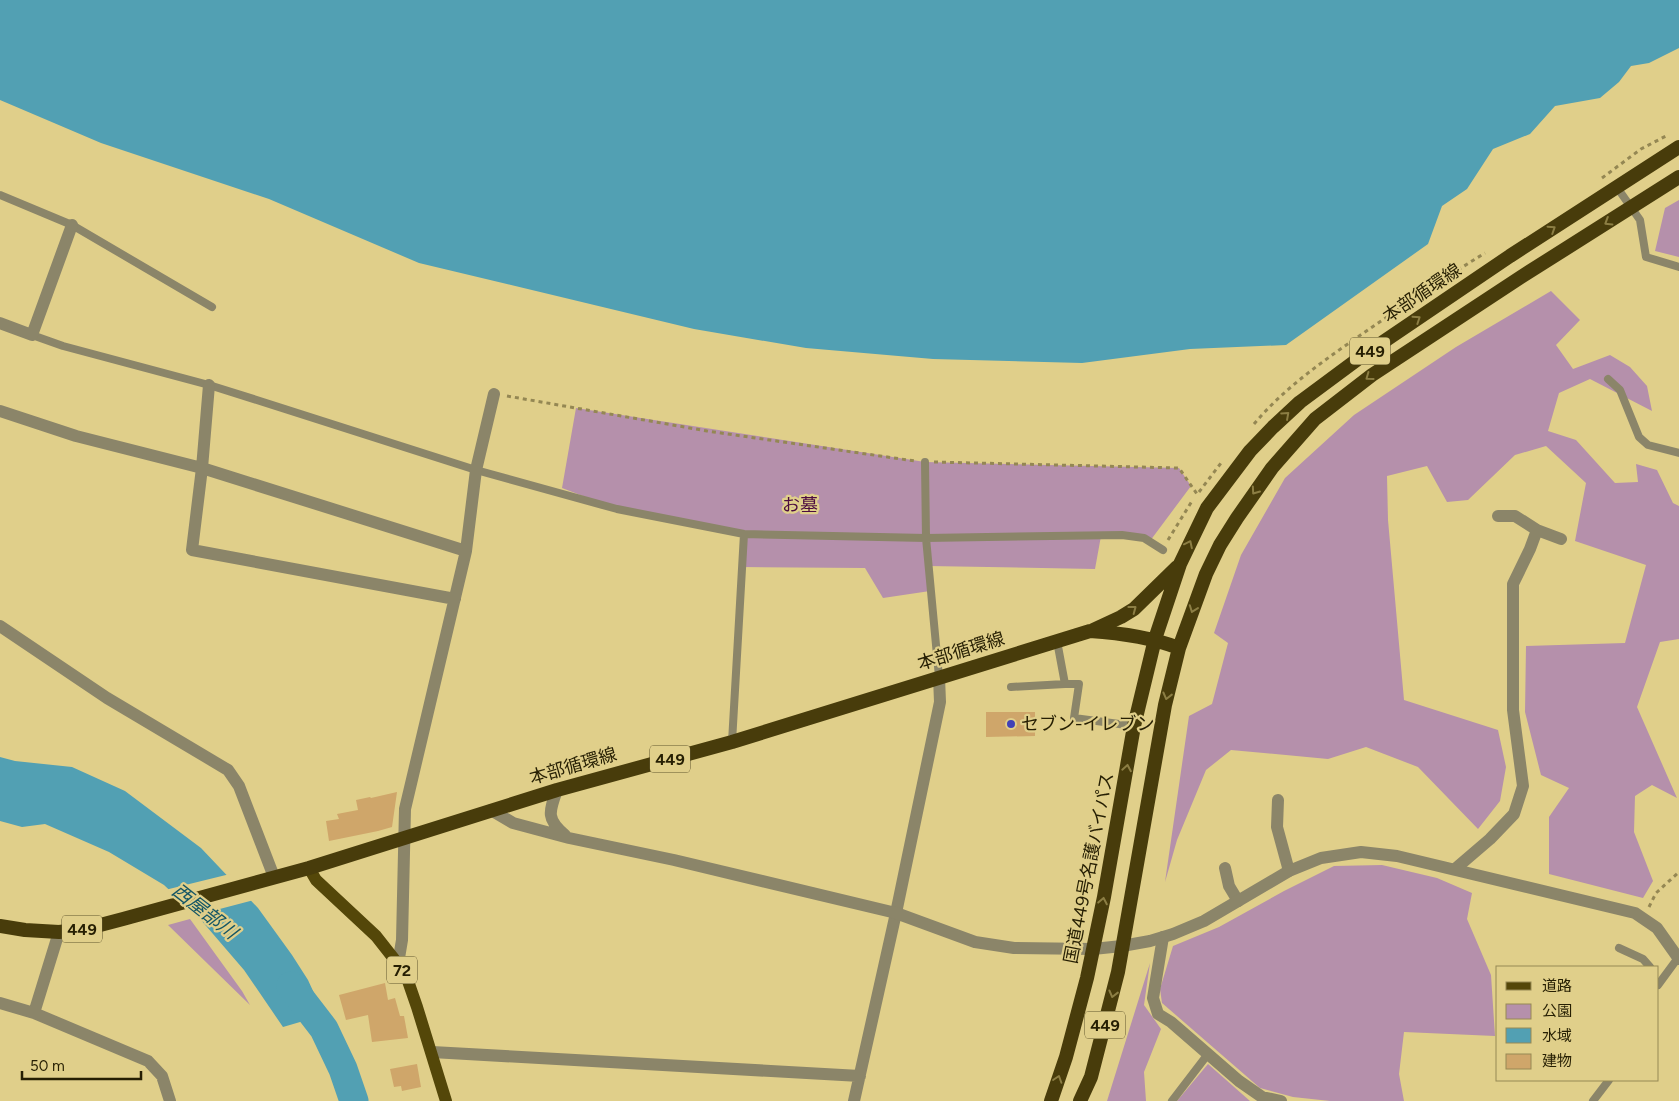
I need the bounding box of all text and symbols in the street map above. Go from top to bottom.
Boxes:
one-way arrow [1605,216,1614,226]
one-way arrow [1547,225,1556,235]
street label: 本部循環線 [1379,259,1465,327]
one-way arrow [1411,316,1421,325]
road number: 449 [1350,338,1390,364]
one-way arrow [1365,371,1375,380]
one-way arrow [1280,412,1289,421]
one-way arrow [1252,486,1261,495]
park label: お墓 [782,494,818,516]
one-way arrow [1183,540,1194,549]
one-way arrow [1189,604,1199,613]
one-way arrow [1127,606,1137,615]
street label: 本部循環線 [915,627,1007,675]
one-way arrow [1162,691,1173,700]
place label: セブン-イレブン [1021,713,1155,735]
marker: セブン-イレブン [1005,718,1017,730]
street label: 本部循環線 [527,743,619,789]
road number: 449 [650,746,690,772]
one-way arrow [1121,763,1131,772]
street label: 国道449号名護バイパス [1060,771,1118,965]
water label: 西屋部川 [168,879,243,945]
one-way arrow [1097,897,1108,905]
road number: 449 [62,916,102,942]
road number: 72 [387,956,417,984]
legend [1496,966,1659,1081]
text: 道路 [1542,977,1572,995]
one-way arrow [1108,990,1119,998]
text: 公園 [1542,1002,1572,1020]
road number: 449 [1085,1012,1125,1038]
text: 水域 [1542,1027,1572,1045]
scale bar [22,1048,141,1080]
text: 建物 [1542,1052,1572,1070]
text: 50 m [30,1057,65,1075]
one-way arrow [1053,1076,1063,1084]

